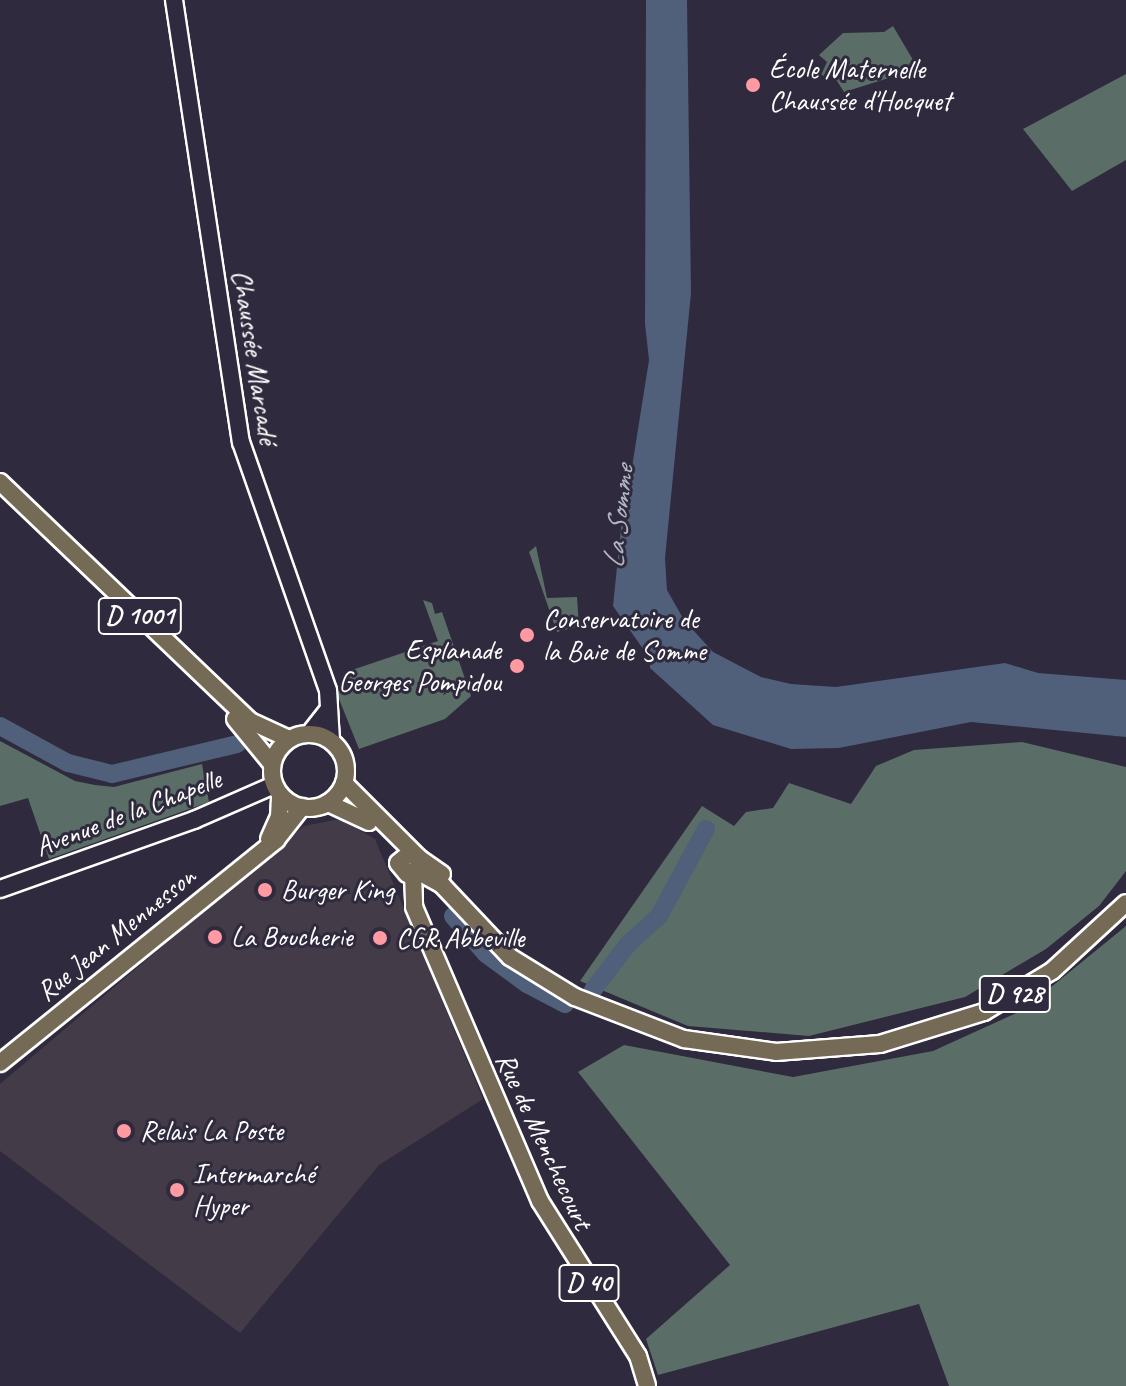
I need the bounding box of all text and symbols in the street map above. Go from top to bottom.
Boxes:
place label: École Maternelle Chaussée d'Hocquet [769,52,951,118]
marker: École Maternelle Chaussée d'Hocquet [744,76,762,94]
street label: Chaussée Marcadé [225,267,285,447]
water label: La Somme [595,464,641,570]
road number: D 1001 [96,594,184,638]
place label: Conservatoire de la Baie de Somme [543,602,707,668]
marker: Conservatoire de la Baie de Somme [518,626,536,644]
place label: Esplanade Georges Pompidou [338,633,501,699]
marker: Esplanade Georges Pompidou [508,657,526,675]
street label: Avenue de la Chapelle [29,762,227,864]
street label: Rue Jean Mennesson [30,860,202,1008]
place label: Burger King [281,873,394,907]
marker: Burger King [256,881,274,899]
place label: La Boucherie [231,920,353,954]
place label: CGR Abbeville [396,921,524,955]
marker: La Boucherie [206,928,224,946]
marker: CGR Abbeville [371,929,389,947]
road number: D 928 [977,972,1053,1016]
street label: Rue de Menchecourt [489,1048,599,1234]
place label: Relais La Poste [140,1114,283,1148]
marker: Relais La Poste [115,1122,133,1140]
place label: Intermarché Hyper [193,1157,314,1223]
marker: Intermarché Hyper [168,1181,186,1199]
road number: D 40 [557,1261,621,1305]

